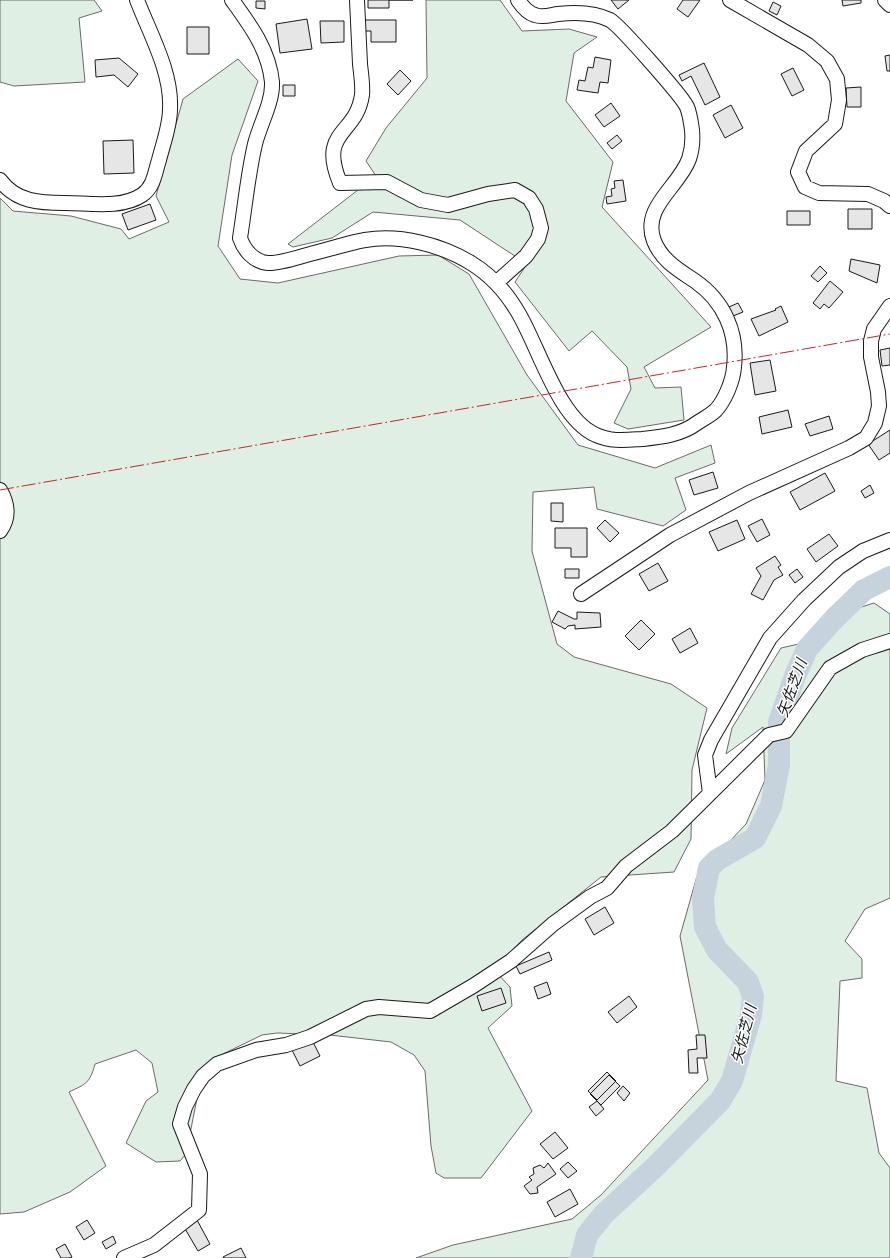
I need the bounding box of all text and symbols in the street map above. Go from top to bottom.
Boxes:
water label: 矢佐芝川 [773,655,811,719]
water label: 矢佐芝川 [728,1001,760,1065]

